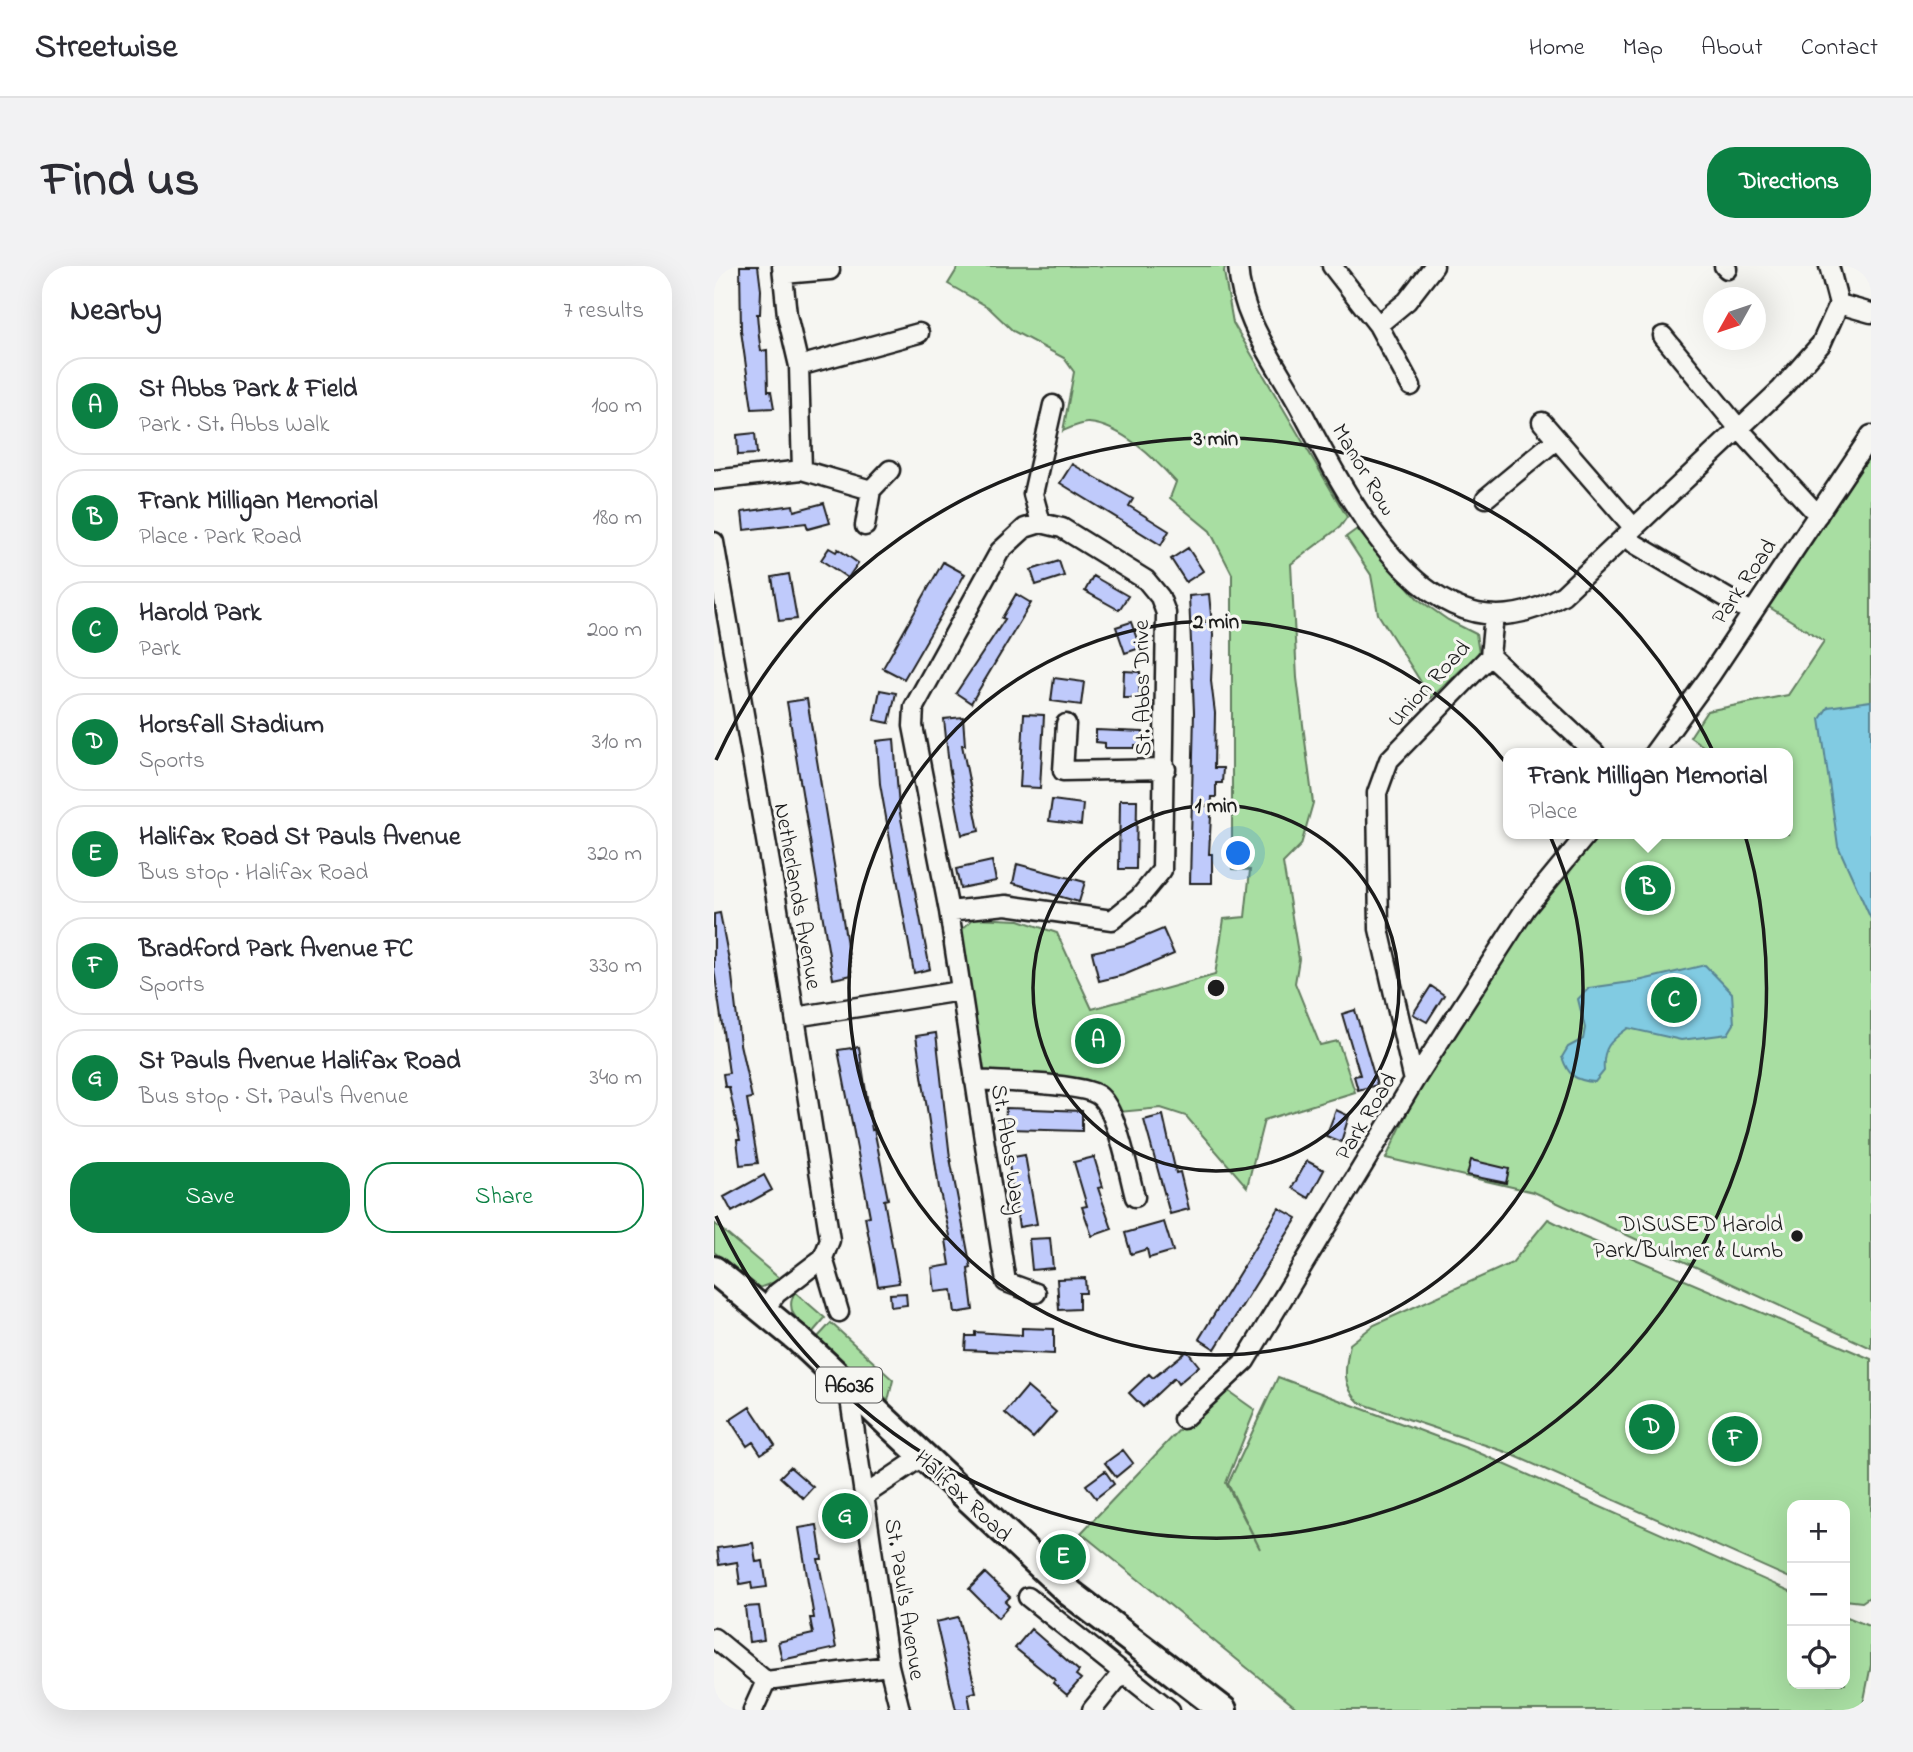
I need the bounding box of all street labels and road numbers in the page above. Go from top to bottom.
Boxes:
street label: Manor Row [1322,418,1403,523]
street label: Park Road [1704,533,1786,632]
street label: St. Abbs Drive [1126,619,1161,756]
street label: Union Road [1381,634,1479,736]
street label: Netherlands Avenue [764,801,829,993]
street label: Park Road [1328,1067,1406,1168]
street label: St. Abbs Way [979,1082,1034,1217]
road number: A6036 [816,1368,882,1402]
street label: Halifax Road [906,1443,1019,1551]
street label: St. Paul's Avenue [874,1516,933,1683]

